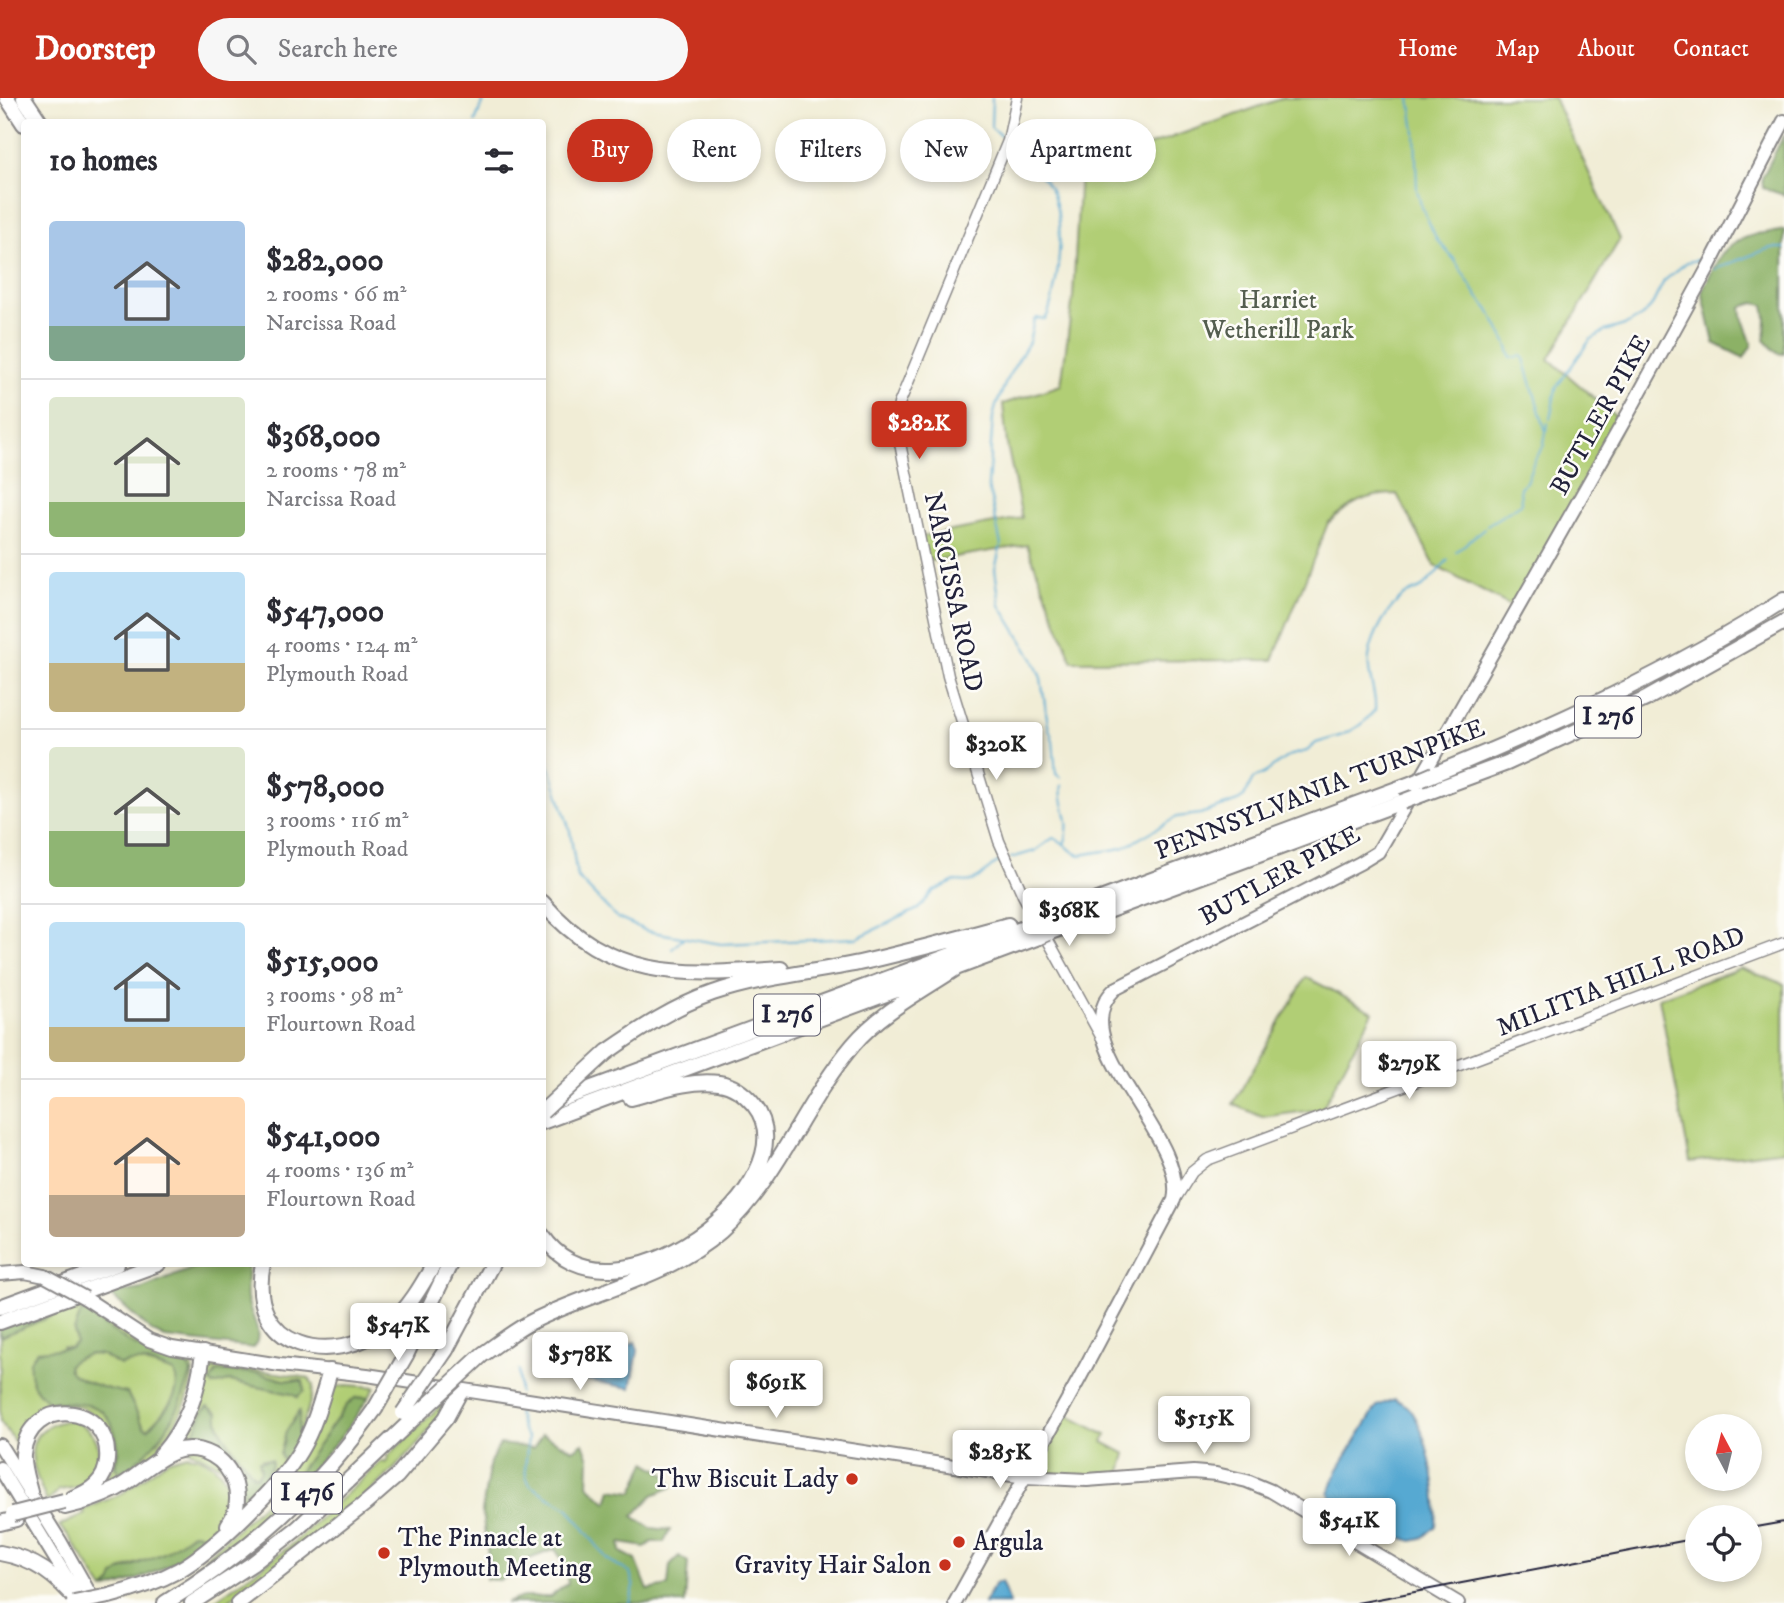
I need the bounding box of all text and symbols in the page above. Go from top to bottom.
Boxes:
search box [198,18,688,81]
text: Doorstep [35,29,156,70]
icon: search [222,30,260,68]
text: Search here [278,33,398,66]
text: Home [1398,34,1457,64]
text: Map [1495,34,1540,64]
text: About [1578,34,1635,64]
text: Contact [1673,34,1749,64]
chip: Buy [567,119,653,182]
chip: Rent [667,119,761,182]
chip: Filters [775,119,886,182]
chip: New [900,119,992,182]
chip: Apartment [1006,119,1156,182]
icon: filters [480,142,518,180]
text: 10 homes [49,143,158,180]
text: $282,000 [266,243,384,280]
icon: home [105,249,189,333]
text: 2 rooms · 66 m² [266,280,406,309]
park label: Harriet Wetherill Park [1201,284,1354,347]
text: Narcissa Road [266,309,396,338]
street label: BUTLER PIKE [1543,329,1659,501]
pin: $282K [870,402,968,461]
text: $282K [888,409,950,438]
text: $368,000 [266,419,381,456]
icon: home [105,425,189,509]
text: 2 rooms · 78 m² [266,456,406,485]
text: Narcissa Road [266,485,396,514]
street label: NARCISSA ROAD [916,489,990,695]
text: $547,000 [266,594,384,631]
icon: home [105,600,189,684]
text: 4 rooms · 124 m² [266,631,417,660]
text: Plymouth Road [266,660,408,689]
road number: I 276 [1575,696,1641,738]
street label: PENNSYLVANIA TURNPIKE [1150,712,1490,868]
pin: $320K [947,722,1045,782]
text: $320K [966,730,1026,759]
text: $578,000 [266,769,385,806]
icon: home [105,775,189,859]
text: 3 rooms · 116 m² [266,806,409,835]
street label: BUTLER PIKE [1194,818,1366,934]
text: Plymouth Road [266,835,408,864]
pin: $368K [1020,888,1118,948]
text: $368K [1039,896,1099,925]
street label: MILITIA HILL ROAD [1492,919,1750,1045]
text: $515,000 [266,944,379,981]
icon: home [105,950,189,1034]
text: 3 rooms · 98 m² [266,981,403,1010]
road number: I 276 [754,995,820,1035]
text: Flourtown Road [266,1010,416,1039]
pin: $279K [1360,1042,1458,1101]
text: $279K [1377,1049,1441,1078]
text: $541,000 [266,1119,380,1156]
icon: home [105,1125,189,1209]
text: 4 rooms · 136 m² [266,1156,413,1185]
text: Flourtown Road [266,1185,416,1214]
pin: $547K [349,1304,447,1363]
text: $547K [366,1311,430,1340]
pin: $578K [531,1332,629,1392]
text: $578K [548,1340,612,1369]
pin: $691K [727,1360,825,1420]
text: $691K [746,1368,806,1397]
pin: $515K [1155,1396,1253,1456]
text: $515K [1174,1404,1234,1433]
north arrow [1685,1414,1762,1491]
map controls [1685,1414,1762,1582]
pin: $285K [951,1430,1049,1490]
text: $285K [969,1438,1031,1467]
place label: Thw Biscuit Lady [652,1463,839,1496]
marker: Thw Biscuit Lady [844,1471,860,1487]
road number: I 476 [272,1472,342,1513]
pin: $541K [1300,1498,1398,1558]
button: locate [1685,1505,1762,1582]
text: $541K [1319,1506,1379,1535]
place label: The Pinnacle at Plymouth Meeting [398,1522,592,1585]
place label: Argula [973,1526,1043,1559]
marker: Argula [951,1534,967,1550]
marker: The Pinnacle at Plymouth Meeting [376,1545,392,1561]
place label: Gravity Hair Salon [734,1549,931,1582]
marker: Gravity Hair Salon [937,1557,953,1573]

